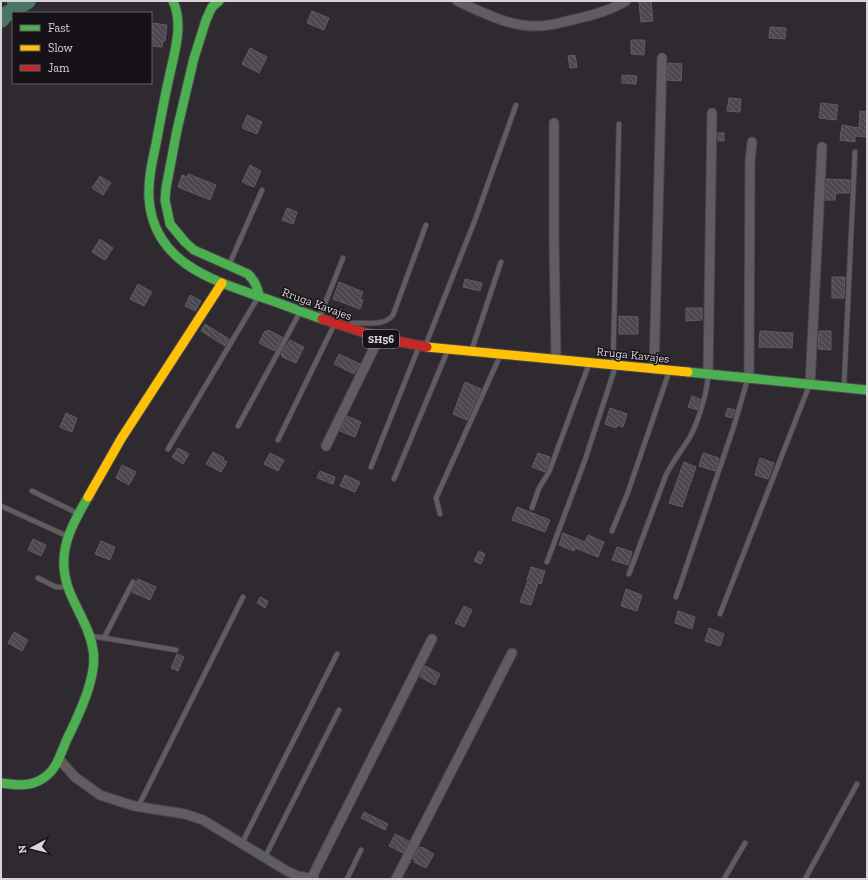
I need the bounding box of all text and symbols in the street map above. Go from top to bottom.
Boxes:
legend [12,12,152,84]
text: Fast [48,21,71,35]
text: Slow [48,41,74,55]
text: Jam [48,61,70,75]
street label: Rruga Kavajes [280,285,354,324]
road number: SH56 [363,330,399,348]
street label: Rruga Kavajes [596,344,670,367]
north arrow [12,828,52,868]
text: N [16,844,30,854]

